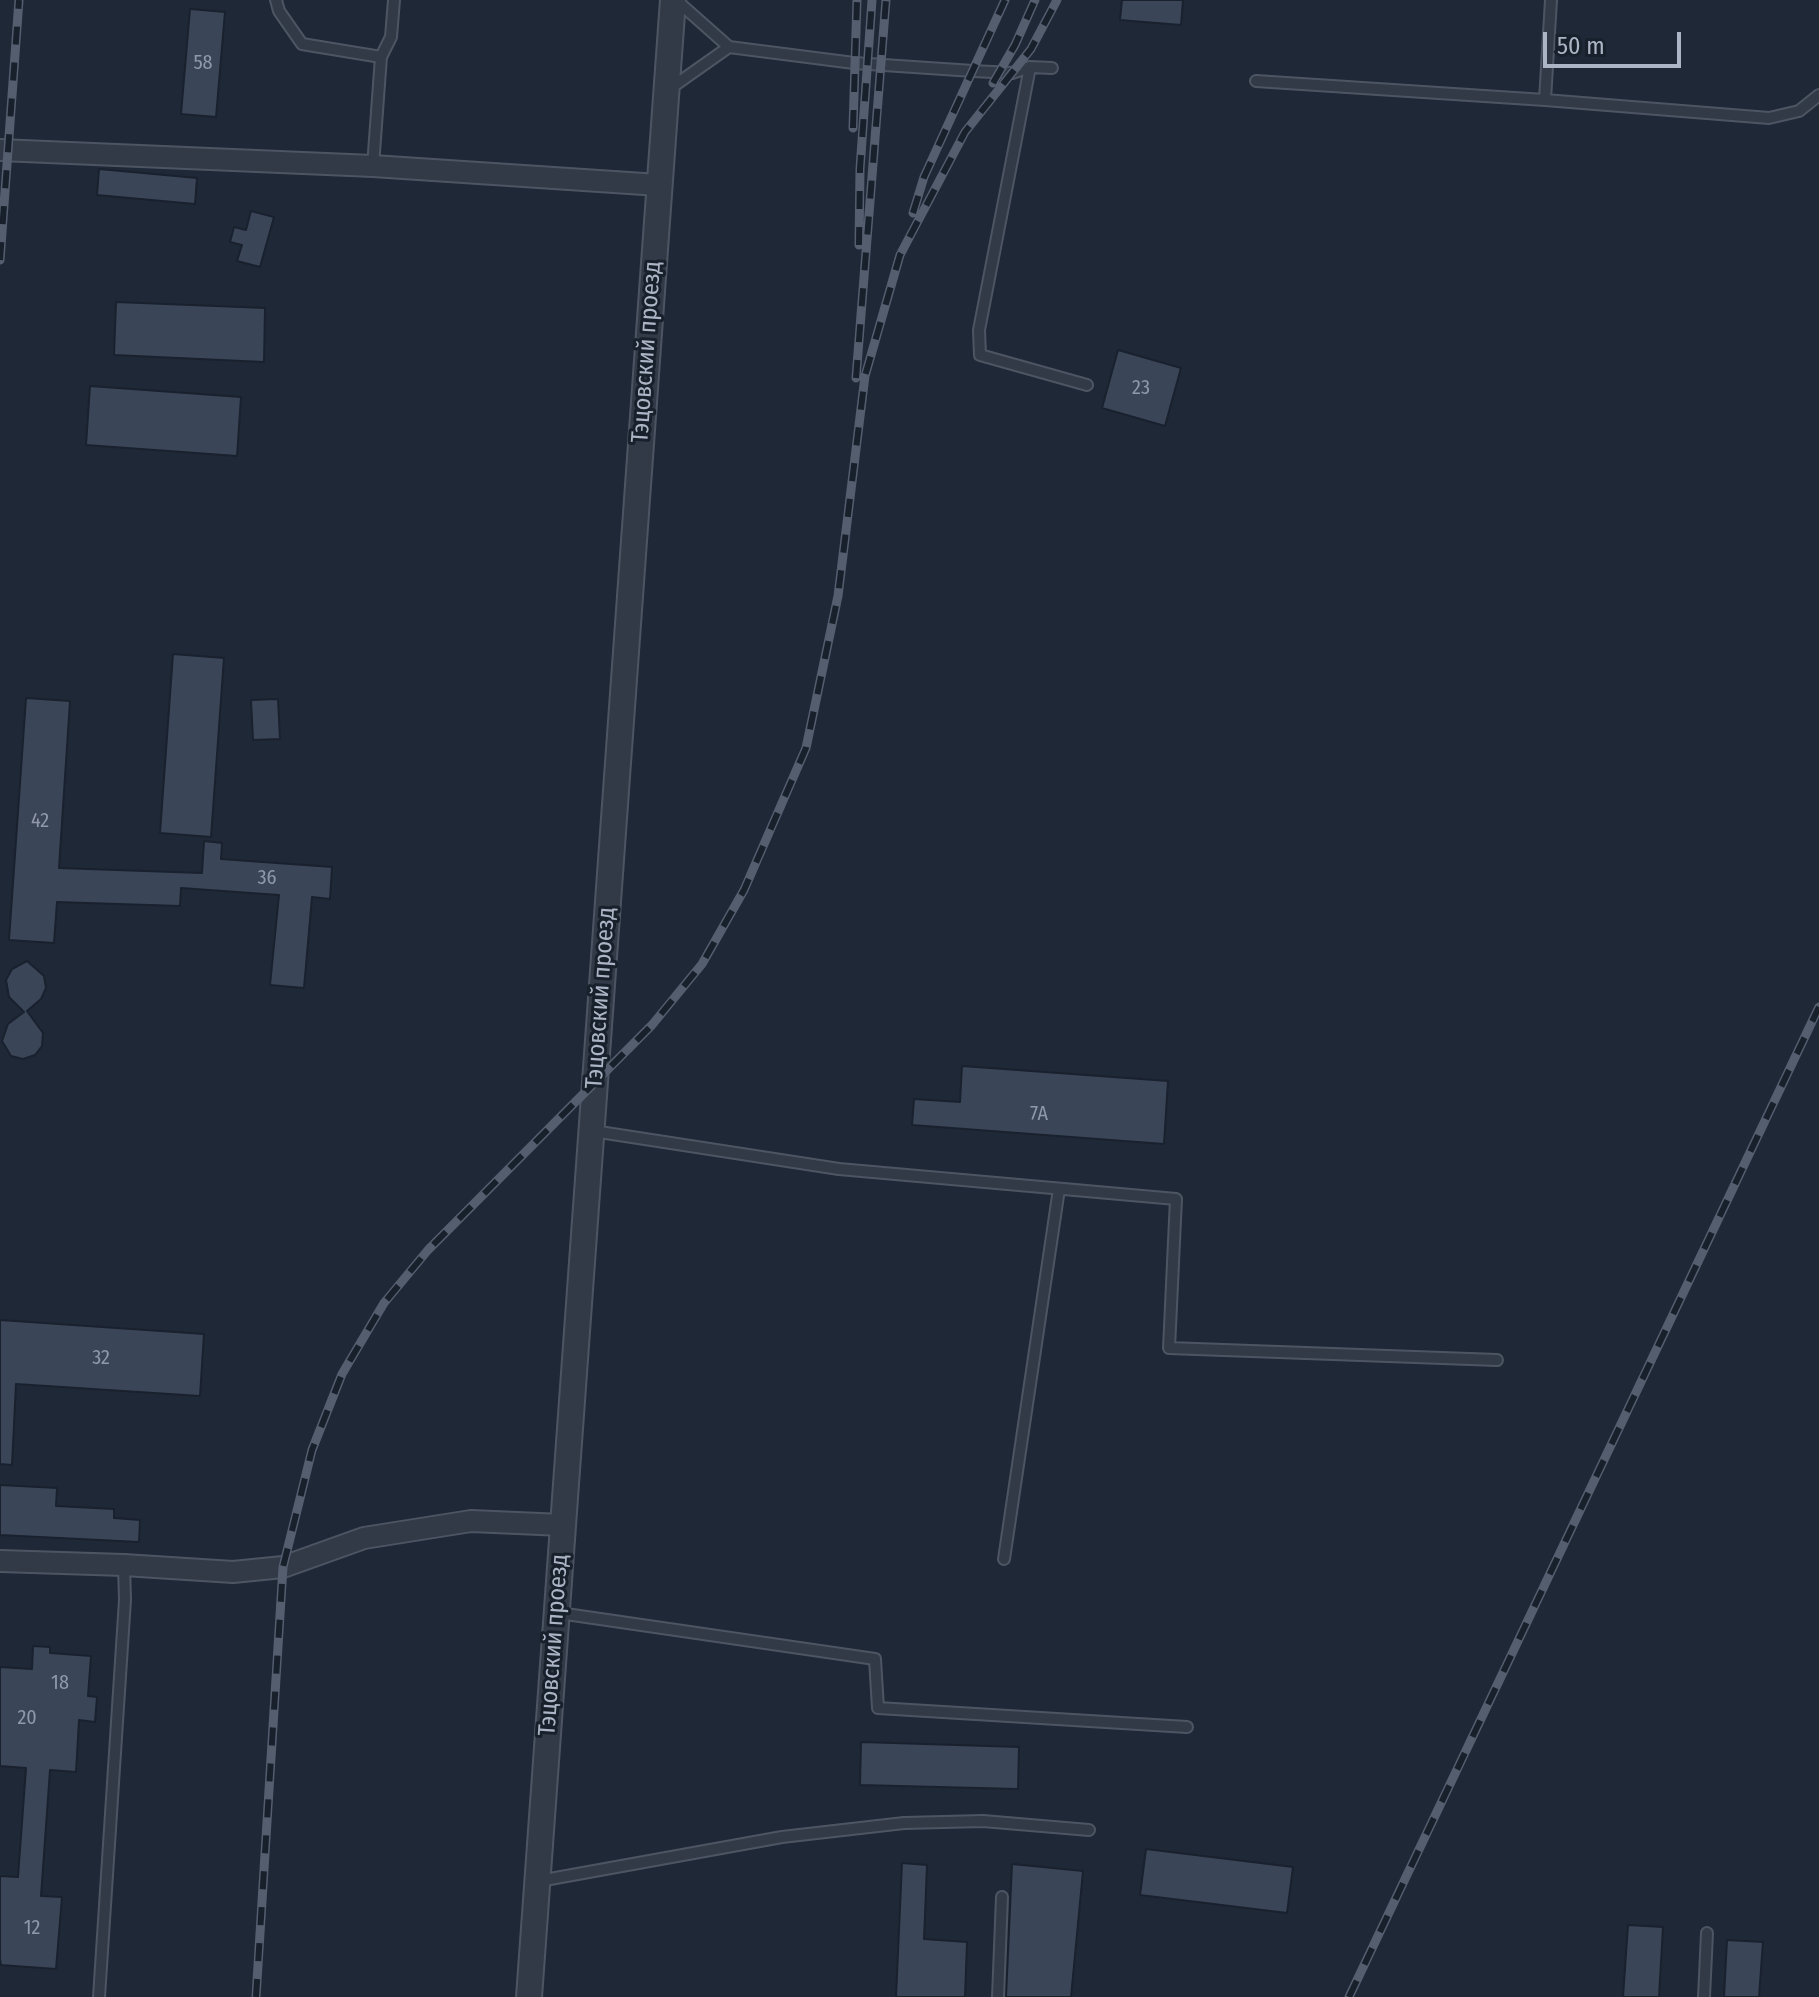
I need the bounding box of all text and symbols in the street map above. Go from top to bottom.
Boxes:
scale bar [1547,16,1685,66]
text: 50 m [1557,32,1605,60]
house number: 58 [193,51,213,75]
street label: Тэцовский проезд [626,260,668,444]
house number: 23 [1132,376,1150,400]
house number: 42 [31,809,49,833]
house number: 36 [258,866,276,890]
street label: Тэцовский проезд [580,906,622,1090]
house number: 7А [1030,1102,1048,1126]
house number: 32 [92,1346,110,1370]
street label: Тэцовский проезд [533,1553,575,1737]
house number: 18 [51,1671,69,1695]
house number: 20 [17,1706,37,1730]
house number: 12 [24,1916,40,1940]

